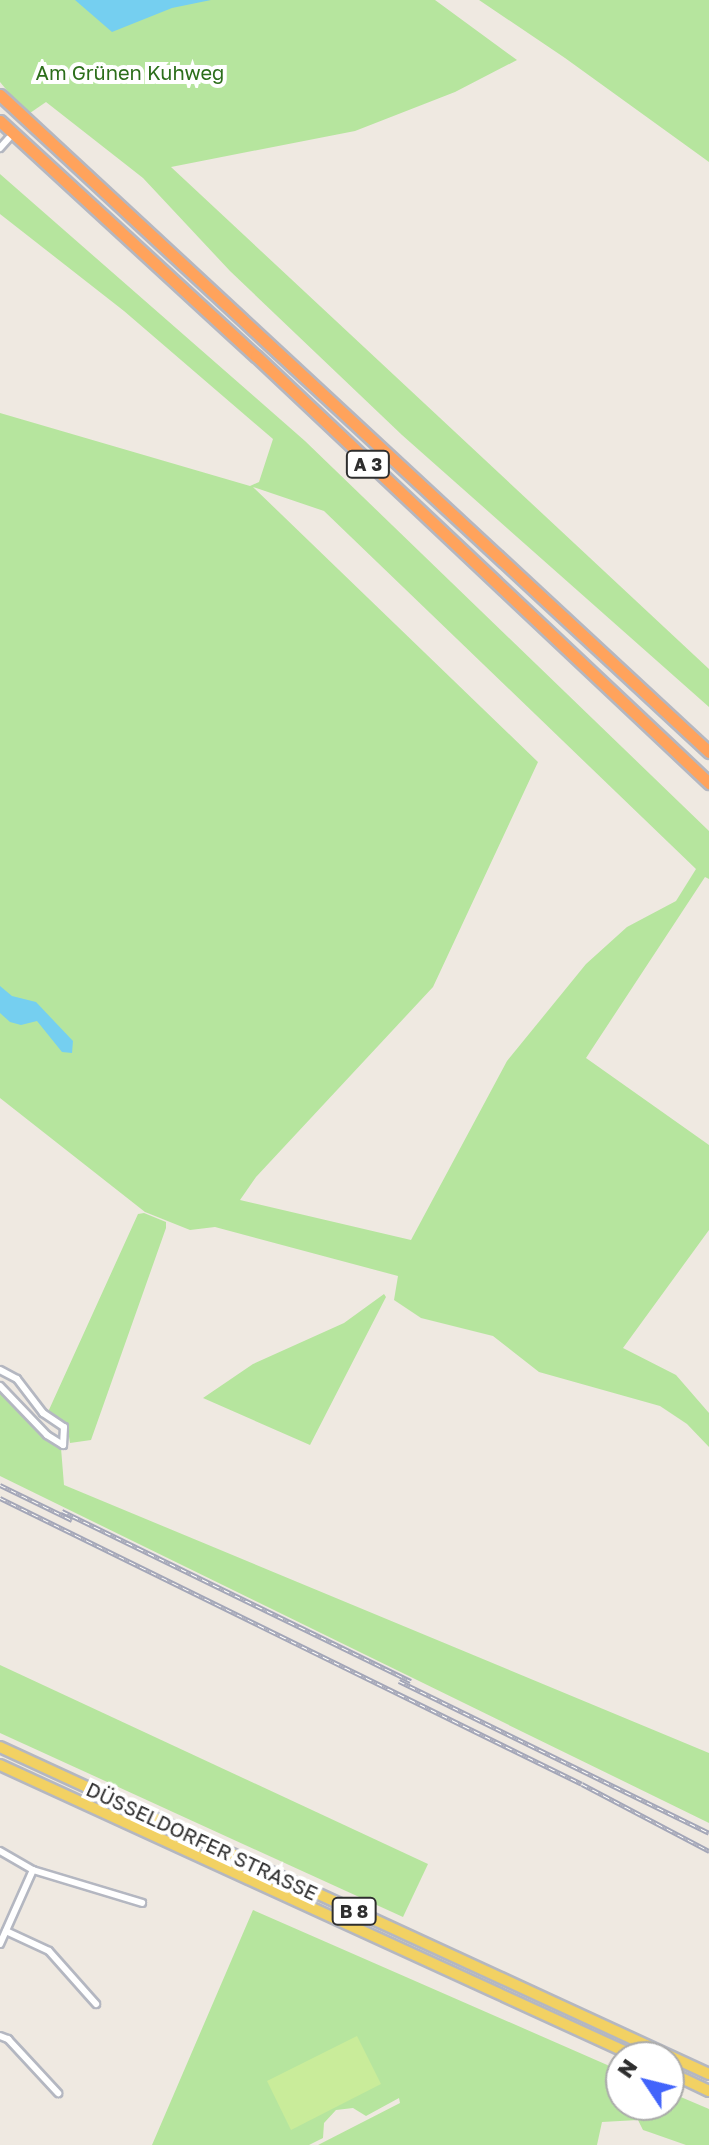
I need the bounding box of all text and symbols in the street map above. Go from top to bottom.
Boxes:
park label: Am Grünen Kuhweg [36,60,224,84]
road number: A 3 [344,450,392,478]
street label: DÜSSELDORFER STRASSE [83,1777,321,1905]
road number: B 8 [330,1897,378,1925]
north arrow [605,2041,685,2121]
text: N [611,2054,642,2083]

